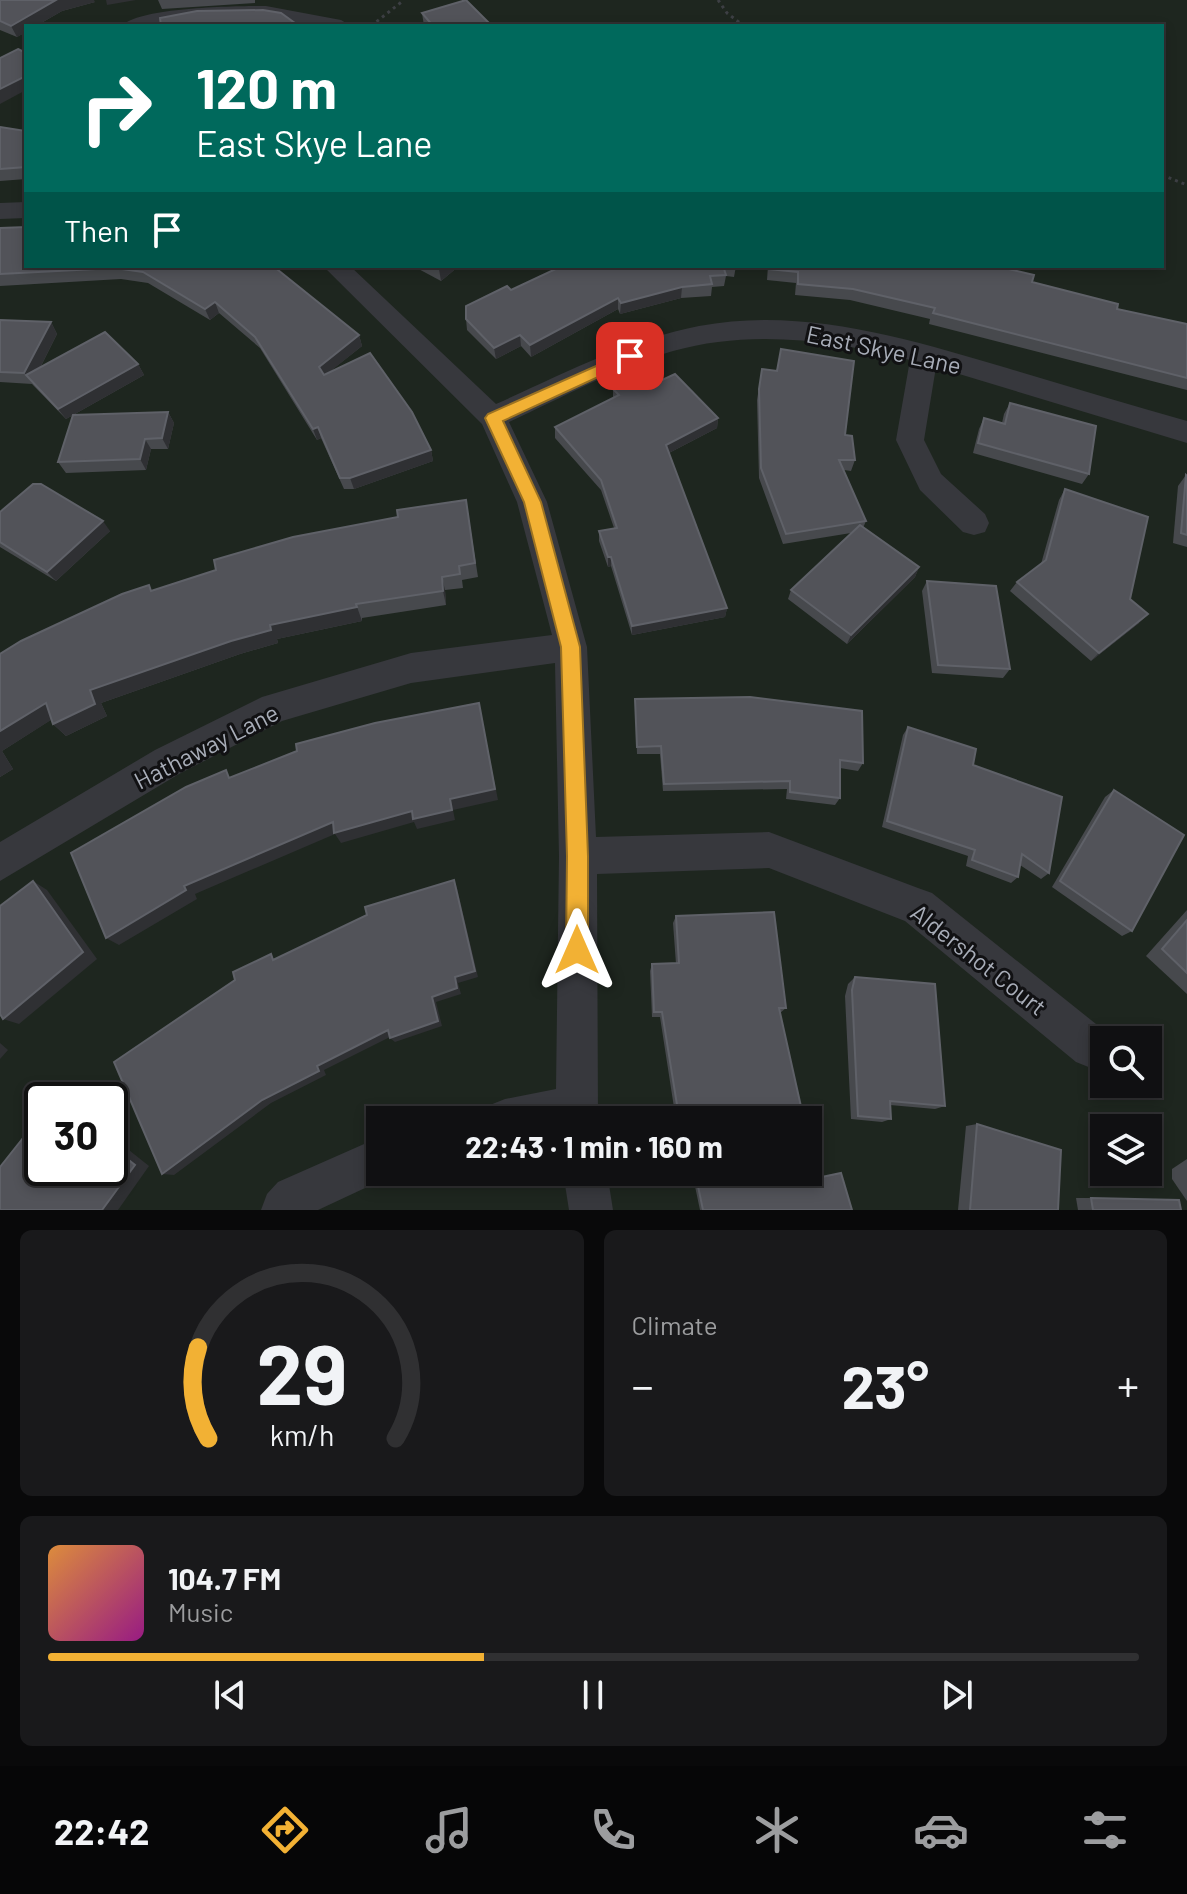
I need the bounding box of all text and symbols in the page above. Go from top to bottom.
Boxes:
text: 120 m [196,53,337,120]
icon: right [64,56,168,160]
text: East Skye Lane [196,121,432,164]
icon: arrive [145,208,189,252]
text: Then [64,212,129,248]
street label: East Skye Lane [804,318,964,380]
pin [596,322,664,390]
icon: arrive [608,334,652,378]
street label: Hathaway Lane [129,697,283,795]
street label: Aldershot Court [906,897,1052,1021]
position arrow [535,908,619,992]
map controls [1090,1026,1162,1186]
button: search [1090,1026,1162,1098]
speed limit sign: 30 [24,1082,128,1186]
button: layers [1090,1114,1162,1186]
text: 22:43 · 1 min · 160 m [465,1128,723,1164]
text: Climate [632,1309,718,1340]
text: 29 [256,1322,347,1422]
text: 23° [841,1349,929,1421]
text: − [632,1358,654,1411]
text: + [1117,1358,1139,1411]
text: km/h [269,1417,334,1452]
text: 104.7 FM [168,1560,281,1596]
text: Music [168,1596,233,1627]
icon: previous [208,1673,252,1717]
icon: pause [571,1673,615,1717]
icon: next [935,1673,979,1717]
icon: directions [257,1802,313,1858]
icon: music [421,1802,477,1858]
icon: phone [585,1802,641,1858]
icon: climate [749,1802,805,1858]
icon: car [913,1802,969,1858]
icon: filters [1077,1802,1133,1858]
text: 22:42 [54,1809,149,1852]

